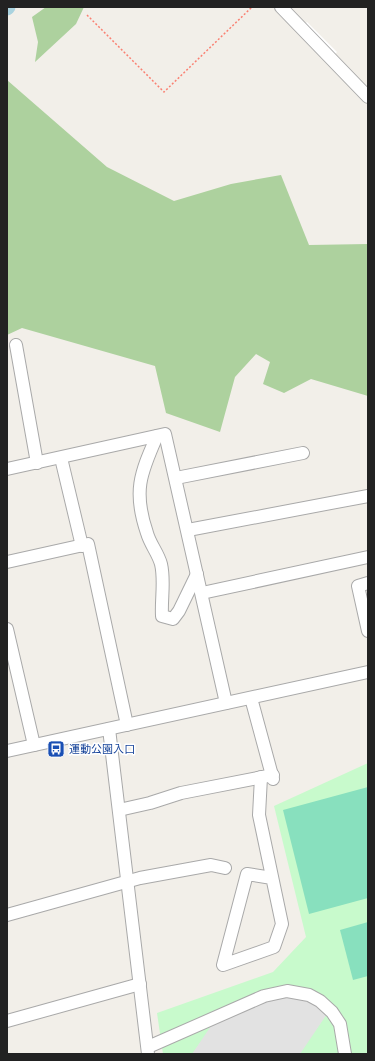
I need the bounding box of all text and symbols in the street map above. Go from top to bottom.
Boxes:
bus stop icon: 運動公園入口 [46,739,66,759]
place label: 運動公園入口 [69,743,135,755]

